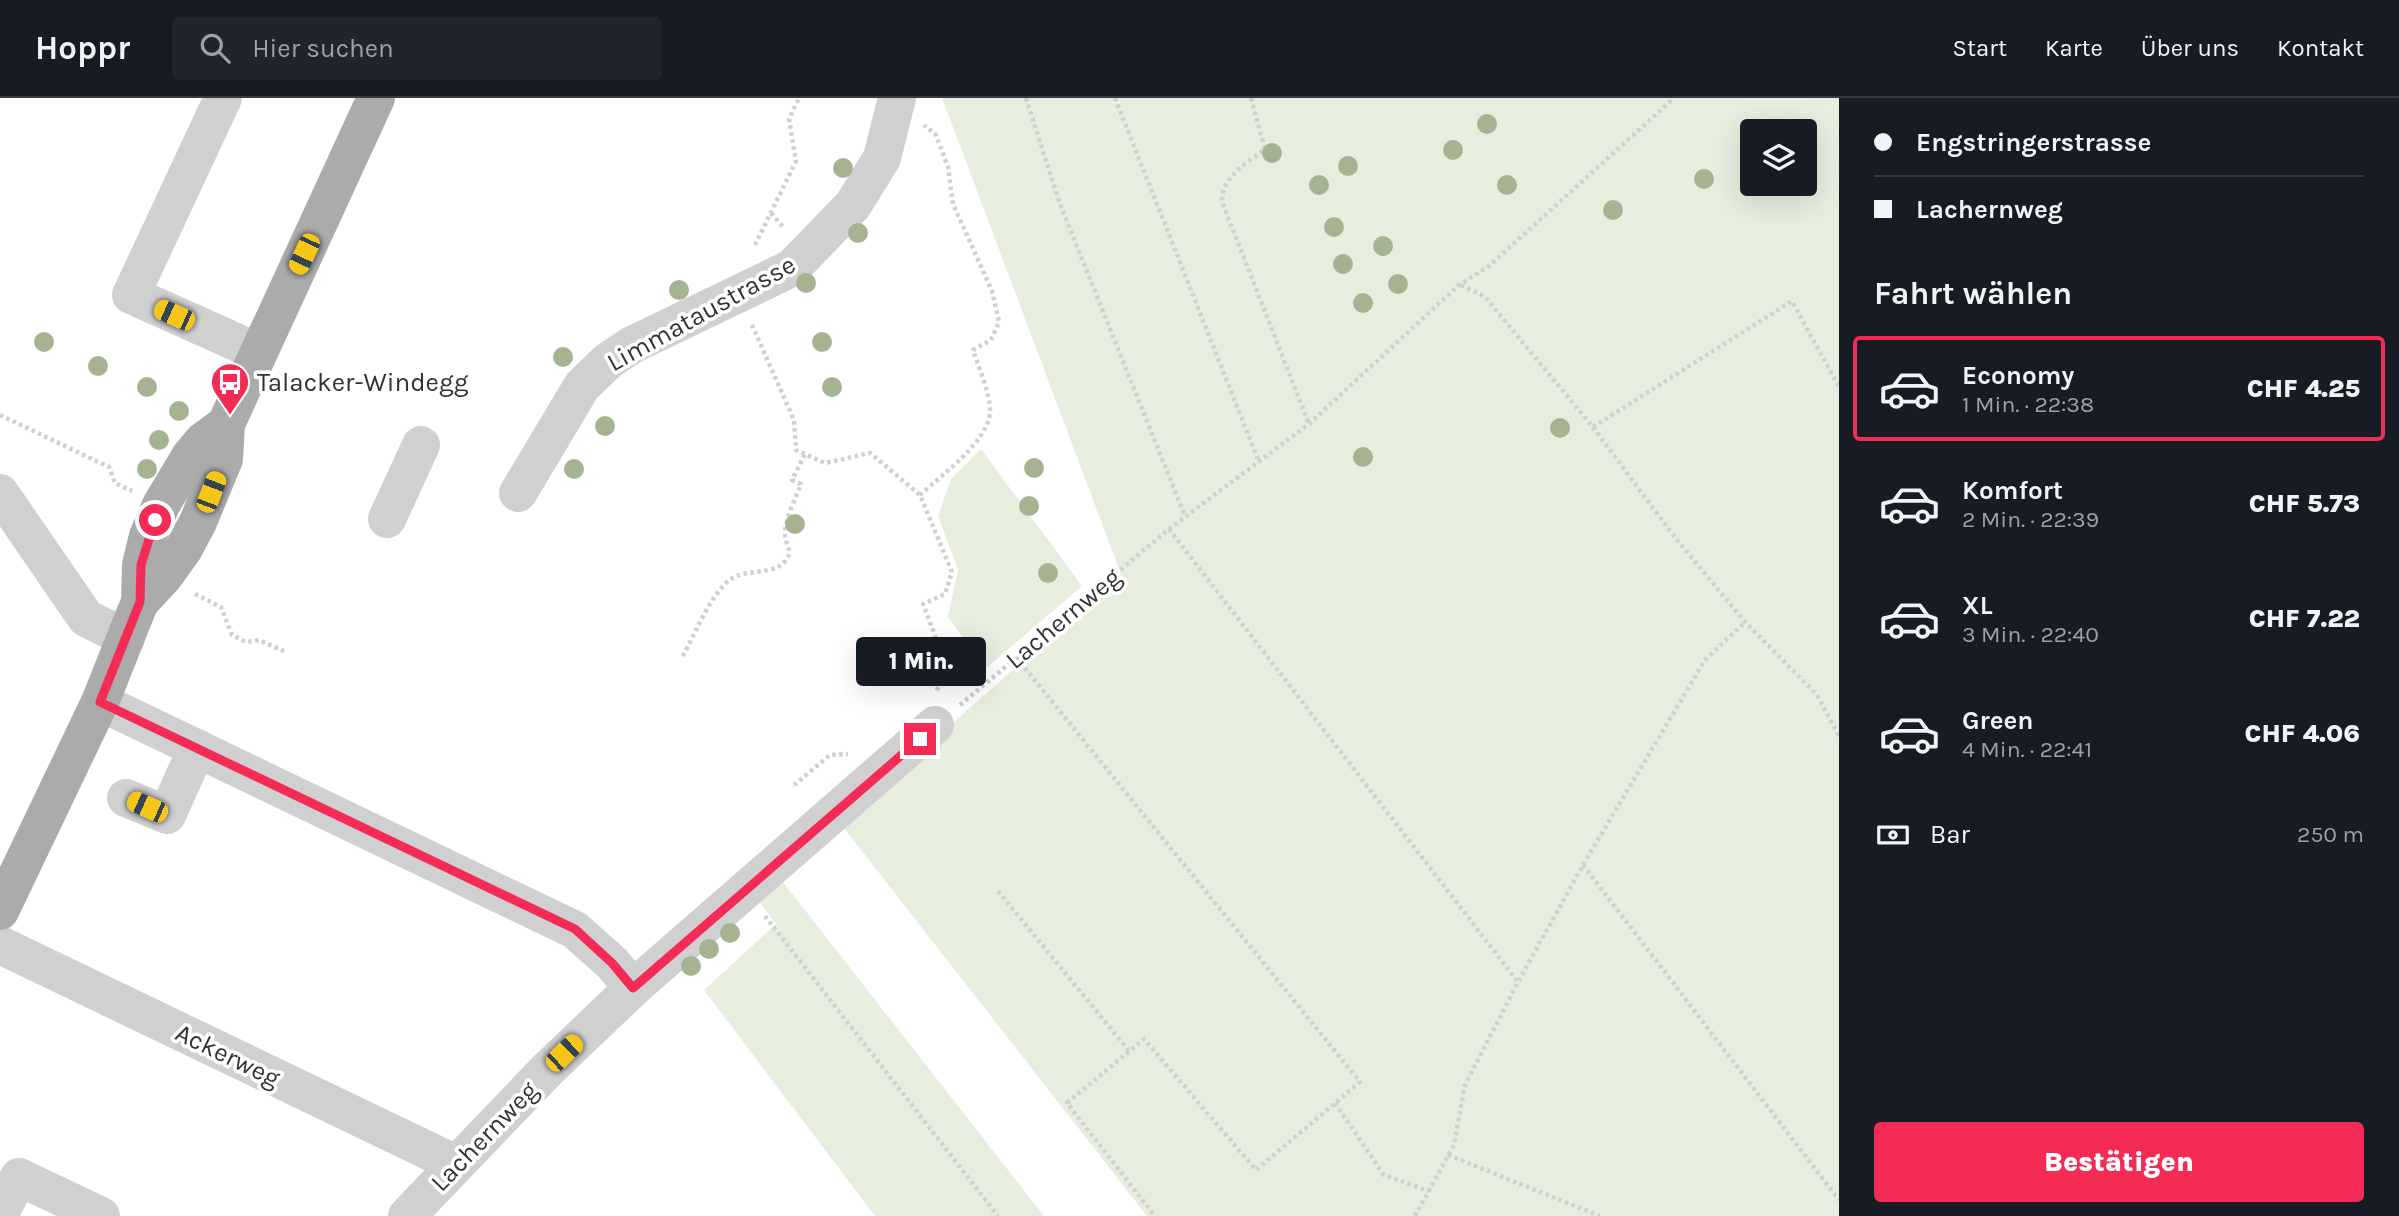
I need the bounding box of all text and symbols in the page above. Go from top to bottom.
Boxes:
search box [172,17,662,80]
text: Hoppr [35,29,130,67]
icon: search [196,29,234,67]
text: Hier suchen [252,33,394,64]
text: Start [1953,34,2007,62]
text: Karte [2045,34,2103,62]
text: Über uns [2141,34,2239,62]
text: Kontakt [2277,34,2364,62]
map controls [1740,119,1817,196]
button: layers [1740,119,1817,196]
text: Engstringerstrasse [1916,127,2151,158]
text: Lachernweg [1916,194,2063,225]
car [286,231,323,277]
street label: Limmataustrasse [602,249,801,378]
text: Fahrt wählen [1874,275,2072,312]
car [151,297,198,333]
icon: car [1878,357,1941,420]
text: Economy [1962,360,2074,391]
bus stop icon: Talacker-Windegg [209,361,251,416]
place label: Talacker-Windegg [257,367,469,398]
text: CHF 4.25 [2247,373,2360,404]
text: 1 Min. · 22:38 [1962,391,2094,418]
car [194,469,229,515]
icon: car [1878,472,1941,535]
text: Komfort [1962,475,2063,506]
text: CHF 5.73 [2249,488,2360,519]
route start [139,504,171,536]
text: 2 Min. · 22:39 [1962,506,2099,533]
street label: Lachernweg [999,561,1127,676]
icon: car [1878,587,1941,650]
text: XL [1962,590,1993,621]
text: CHF 7.22 [2249,603,2360,634]
text: 3 Min. · 22:40 [1962,621,2099,648]
callout: 1 Min. [855,638,985,686]
text: 1 Min. [889,648,953,675]
icon: car [1878,702,1941,765]
text: Green [1962,705,2034,736]
text: CHF 4.06 [2244,718,2360,749]
route end [904,723,936,755]
text: 4 Min. · 22:41 [1962,736,2092,763]
car [124,789,171,825]
icon: cash [1874,816,1912,854]
text: Bar [1930,819,1970,850]
text: 250 m [2297,821,2364,848]
street label: Ackerweg [170,1017,285,1094]
car [542,1031,587,1075]
street label: Lachernweg [424,1075,545,1198]
button: Bestätigen [1874,1122,2364,1202]

